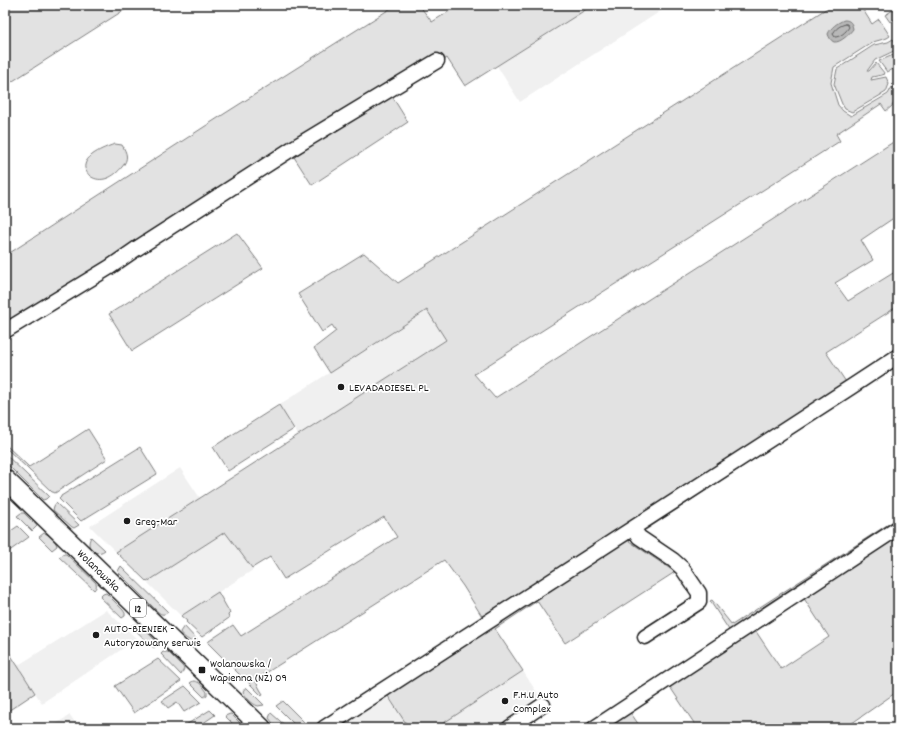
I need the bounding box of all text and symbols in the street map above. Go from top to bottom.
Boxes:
place label: LEVADADIESEL PL [349,380,429,397]
marker: LEVADADIESEL PL [336,382,346,392]
place label: Greg-Mar [135,514,178,531]
marker: Greg-Mar [122,516,132,526]
street label: Wolanowska [72,546,124,597]
road number: 12 [130,599,146,617]
place label: AUTO-BIENIEK - Autoryzowany serwis [104,621,201,652]
marker: AUTO-BIENIEK - Autoryzowany serwis [91,630,101,640]
place label: Wolanowska / Wapienna (NŻ) 09 [210,656,287,687]
marker: Wolanowska / Wapienna (NŻ) 09 [197,665,207,675]
place label: F.H.U Auto Complex [513,687,559,718]
marker: F.H.U Auto Complex [500,696,510,706]

